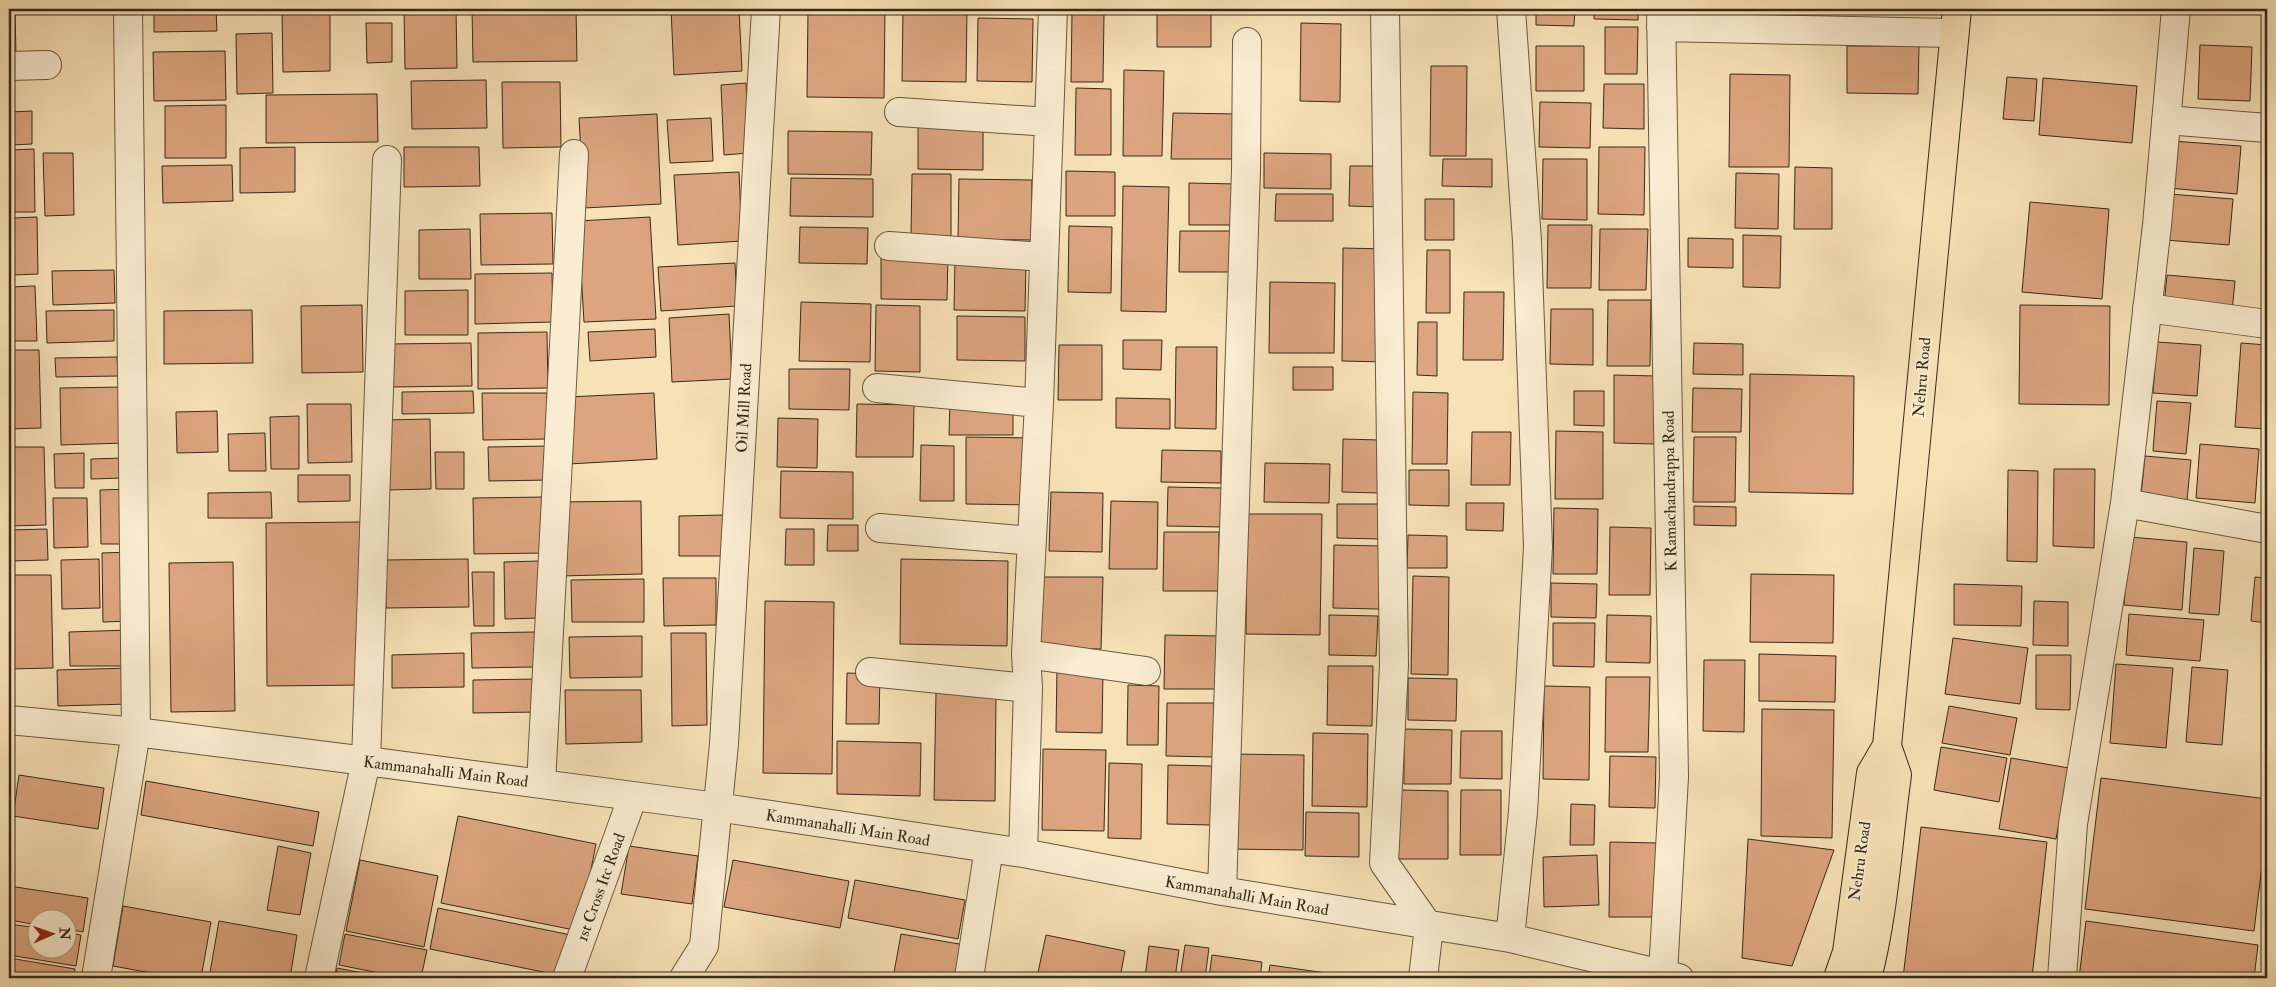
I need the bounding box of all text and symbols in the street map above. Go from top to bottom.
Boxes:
street label: Nehru Road [1909,336,1935,418]
street label: Oil Mill Road [732,363,756,453]
street label: K Ramachandrappa Road [1659,410,1682,572]
street label: Kammanahalli Main Road [362,752,530,792]
street label: Kammanahalli Main Road [764,805,932,851]
street label: Nehru Road [1845,820,1875,902]
street label: 1st Cross Itc Road [572,830,630,944]
street label: Kammanahalli Main Road [1163,872,1330,920]
north arrow [28,910,78,960]
text: N [56,926,73,941]

